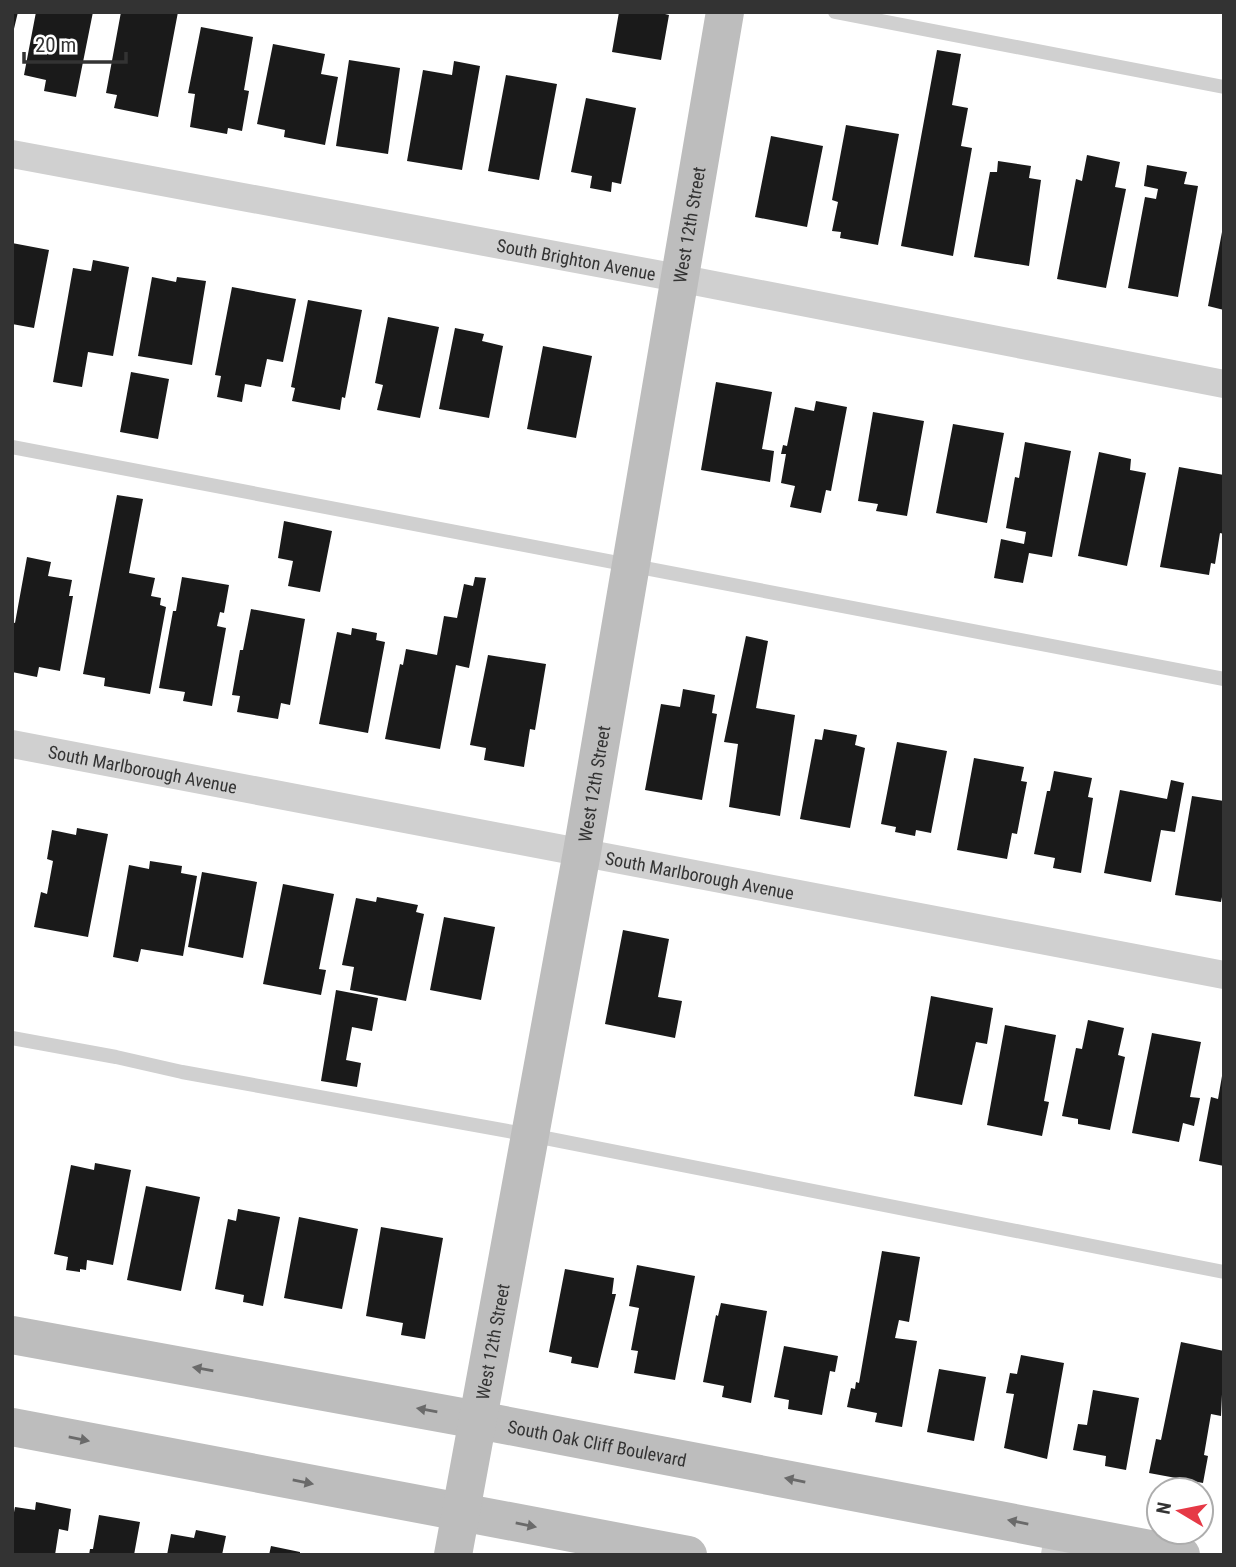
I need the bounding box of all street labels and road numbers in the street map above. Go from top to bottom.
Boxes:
street label: West 12th Street [669,165,709,285]
street label: South Brighton Avenue [495,234,657,284]
street label: West 12th Street [573,724,614,844]
street label: South Marlborough Avenue [47,741,239,797]
street label: South Marlborough Avenue [603,847,796,903]
street label: West 12th Street [471,1282,513,1401]
street label: South Oak Cliff Boulevard [506,1415,688,1470]

